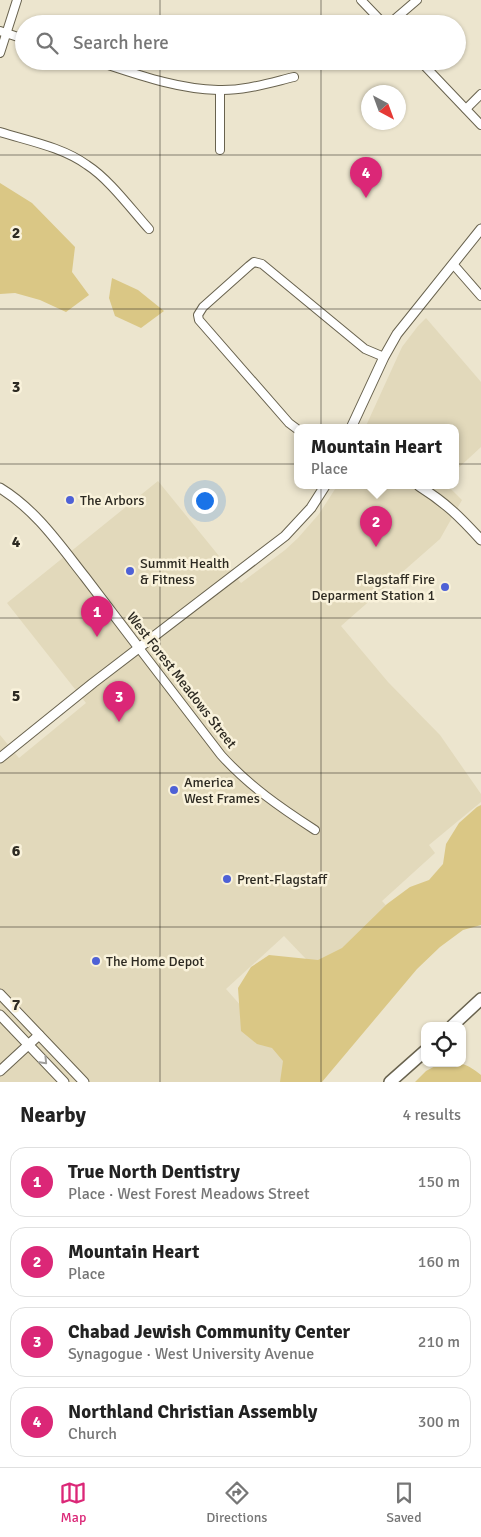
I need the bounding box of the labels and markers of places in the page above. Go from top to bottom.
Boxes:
pin: 4 [350,157,382,198]
place label: The Arbors [80,492,144,509]
marker: The Arbors [64,494,76,506]
pin: 2 [360,506,392,547]
place label: Summit Health & Fitness [140,555,229,588]
marker: Summit Health & Fitness [124,565,136,577]
place label: Flagstaff Fire Deparment Station 1 [311,571,435,604]
marker: Flagstaff Fire Deparment Station 1 [439,581,451,593]
pin: 1 [81,596,113,637]
pin: 3 [103,681,135,722]
place label: America West Frames [184,774,260,807]
marker: America West Frames [168,784,180,796]
place label: Prent-Flagstaff [237,871,328,888]
marker: Prent-Flagstaff [221,873,233,885]
place label: The Home Depot [106,953,204,970]
marker: The Home Depot [90,955,102,967]

